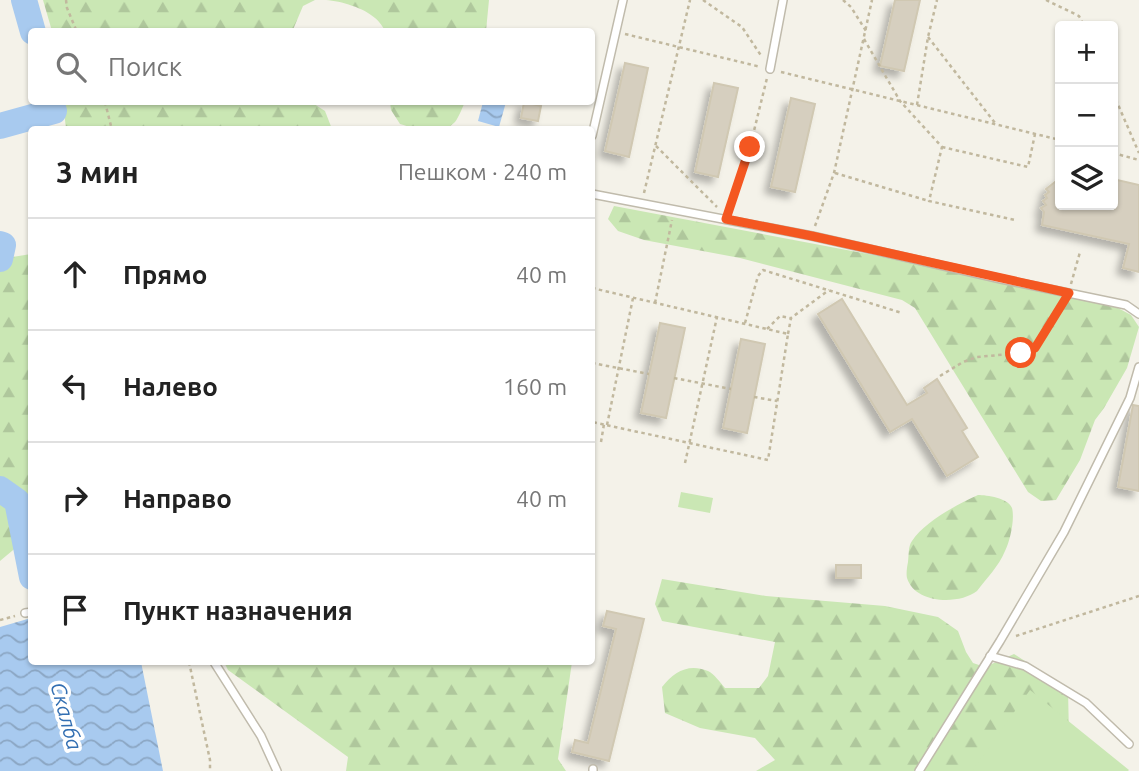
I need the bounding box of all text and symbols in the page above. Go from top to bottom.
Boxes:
map controls [1055,21,1118,210]
button: + [1055,21,1118,84]
search box [28,28,595,105]
icon: search [52,48,90,86]
text: Поиск [108,52,182,81]
button: − [1055,84,1118,147]
route end [734,131,765,162]
button: layers [1055,147,1118,210]
text: 3 мин [56,155,139,189]
text: Пешком · 240 m [398,159,567,184]
icon: ahead [56,255,94,293]
text: Прямо [123,260,207,289]
text: 40 m [516,262,567,287]
route start [1005,337,1036,368]
icon: left [56,367,94,405]
text: Налево [123,372,218,401]
text: 160 m [503,374,567,399]
icon: right [56,479,94,517]
text: Направо [123,484,232,513]
text: 40 m [516,486,567,511]
icon: arrive [56,591,94,629]
text: Пункт назначения [123,596,353,625]
water label: Скалба [46,679,87,752]

